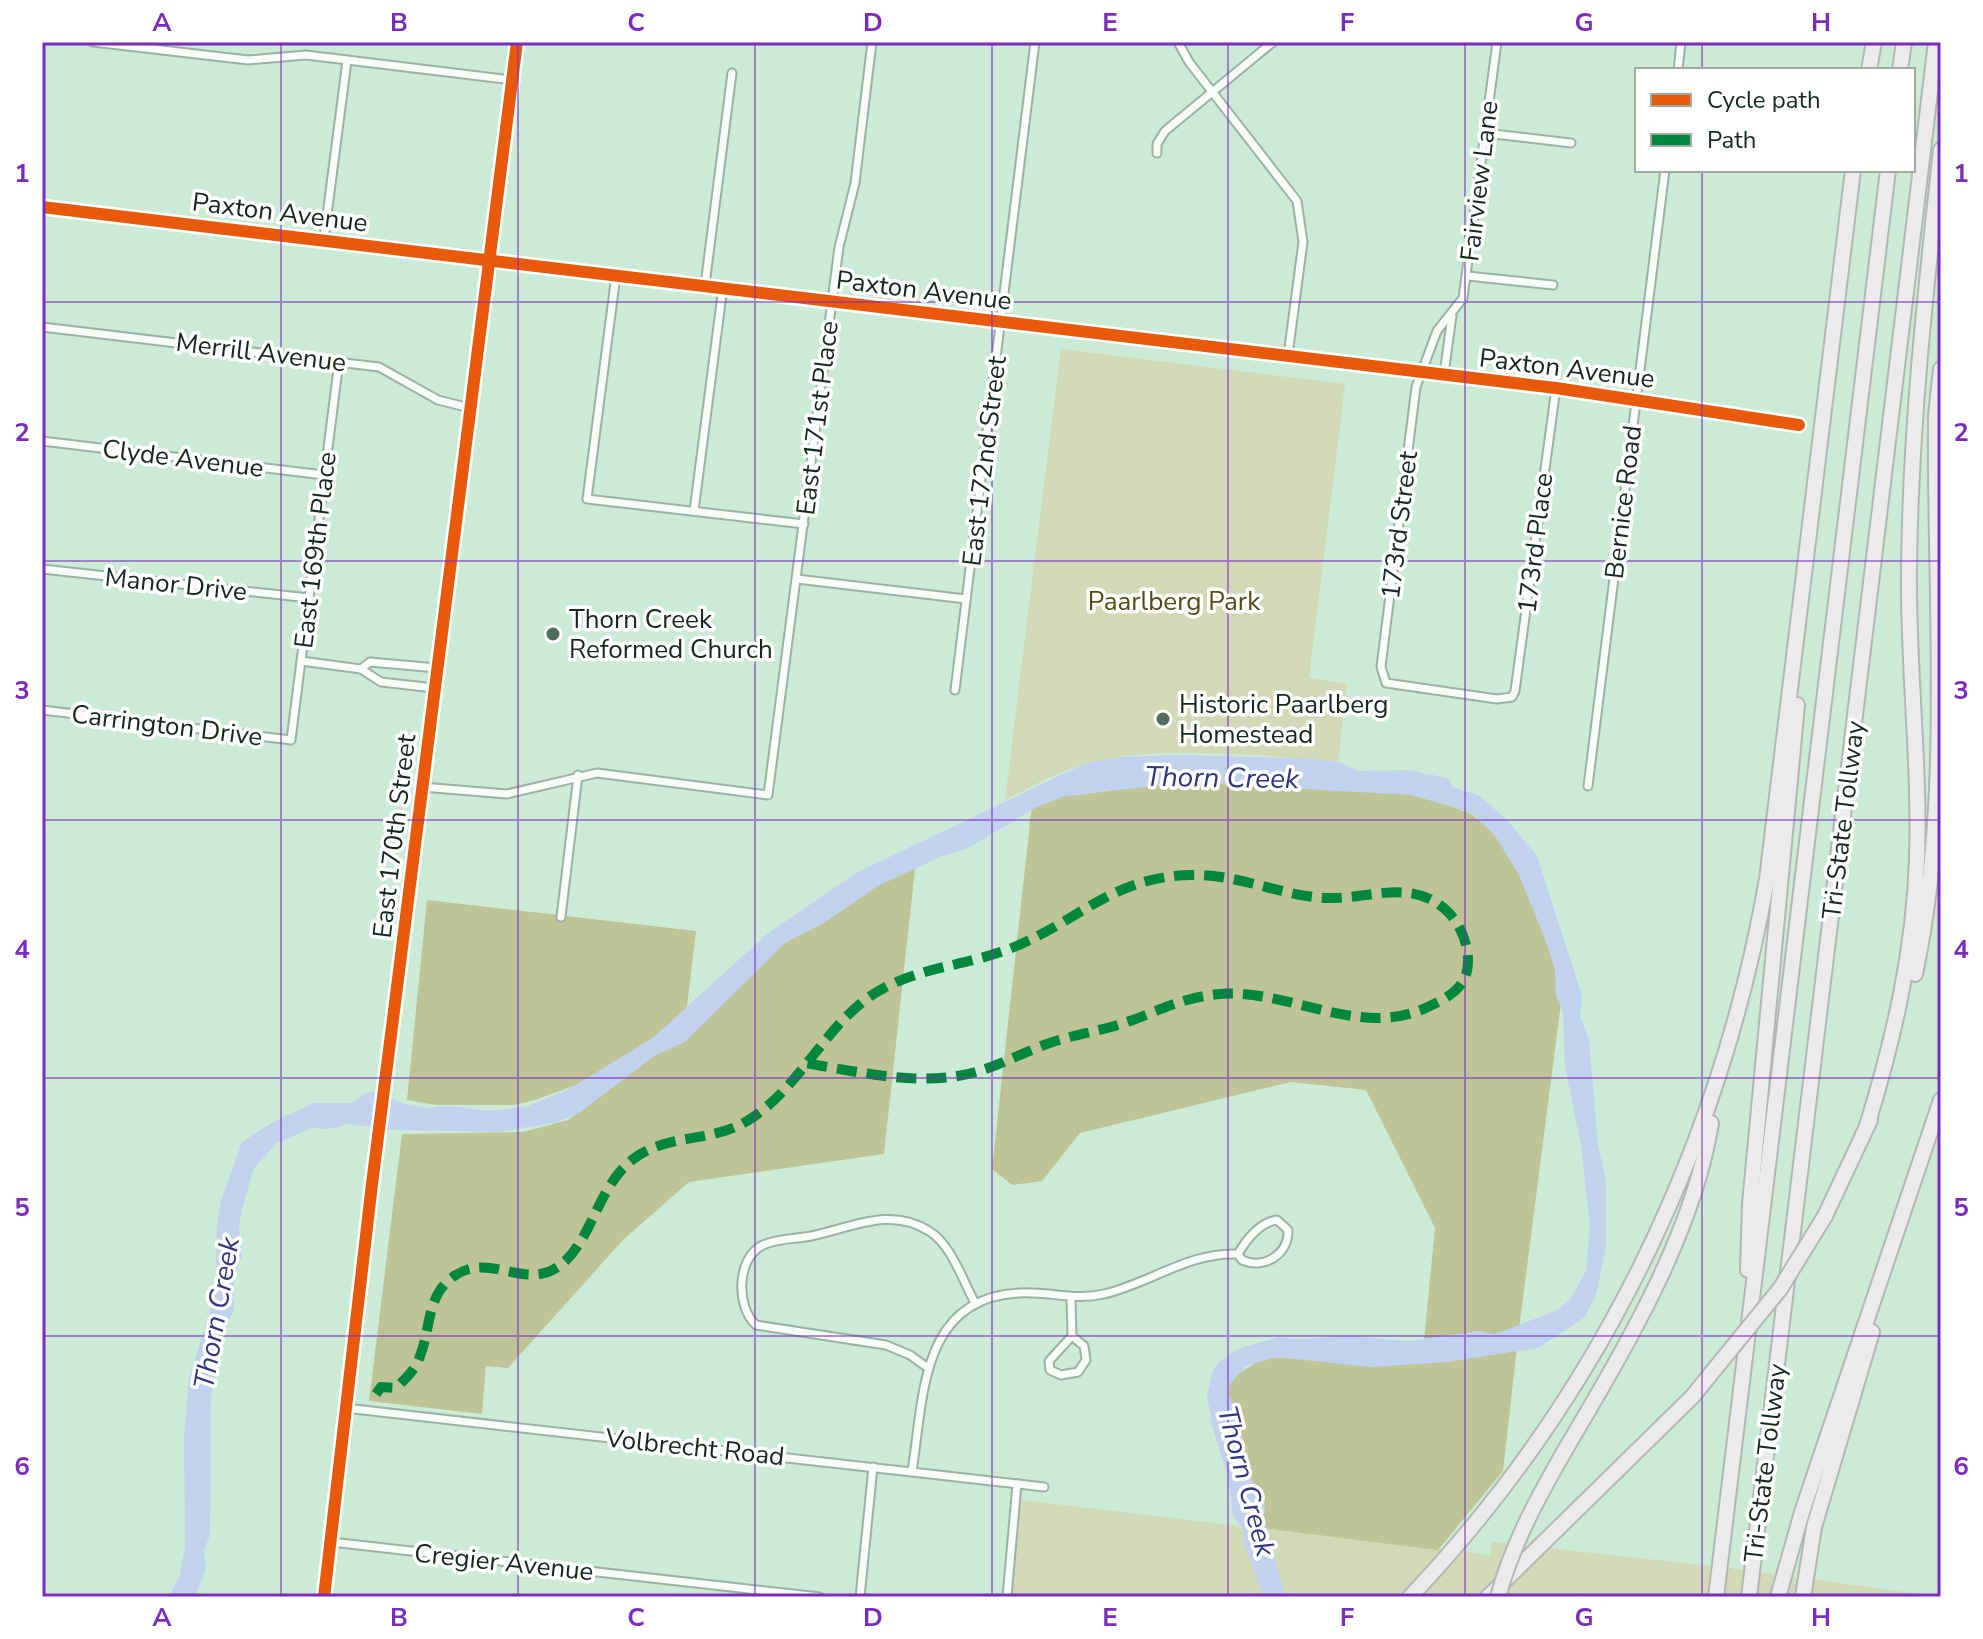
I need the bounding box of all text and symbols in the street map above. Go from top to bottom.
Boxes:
text: A [152,5,172,40]
text: B [390,5,408,40]
text: C [627,5,645,40]
text: D [863,5,883,40]
text: E [1102,5,1118,40]
text: F [1340,5,1354,40]
text: G [1574,5,1594,40]
text: H [1811,5,1831,40]
legend [1635,68,1915,172]
text: Cycle path [1707,84,1821,116]
street label: Fairview Lane [1452,99,1507,263]
text: Path [1707,124,1756,156]
text: 1 [14,156,30,191]
text: 1 [1953,156,1969,191]
street label: Paxton Avenue [190,184,370,241]
street label: Paxton Avenue [834,262,1014,319]
street label: East 171st Place [788,319,847,517]
street label: Merrill Avenue [174,325,348,380]
street label: Paxton Avenue [1477,340,1657,397]
street label: East 172nd Street [954,353,1015,568]
text: 2 [14,415,30,450]
text: 2 [1953,415,1969,450]
street label: Bernice Road [1597,423,1650,581]
street label: Clyde Avenue [100,431,266,486]
street label: 173rd Street [1373,448,1426,601]
street label: East 169th Place [286,450,345,650]
street label: 173rd Place [1510,471,1561,615]
street label: Manor Drive [103,560,249,609]
park label: Paarlberg Park [1088,584,1261,619]
place label: Thorn Creek Reformed Church [569,602,773,667]
marker: Thorn Creek Reformed Church [544,625,562,643]
text: 3 [14,673,30,708]
text: 3 [1953,673,1969,708]
place label: Historic Paarlberg Homestead [1179,687,1388,752]
street label: Carrington Drive [69,696,264,755]
marker: Historic Paarlberg Homestead [1154,710,1172,728]
street label: Tri-State Tollway [1814,718,1873,921]
street label: East 170th Street [365,731,424,940]
water label: Thorn Creek [1145,758,1300,798]
text: 4 [14,932,30,967]
text: 4 [1953,932,1969,967]
text: 5 [14,1190,30,1225]
text: 5 [1953,1190,1969,1225]
water label: Thorn Creek [185,1233,249,1392]
street label: Tri-State Tollway [1736,1361,1795,1564]
water label: Thorn Creek [1208,1402,1285,1561]
street label: Volbrecht Road [603,1421,786,1474]
text: 6 [14,1449,30,1484]
text: 6 [1953,1449,1969,1484]
street label: Cregier Avenue [413,1536,595,1589]
text: A [152,1600,172,1635]
text: B [390,1600,408,1635]
text: C [627,1600,645,1635]
text: D [863,1600,883,1635]
text: E [1102,1600,1118,1635]
text: F [1340,1600,1354,1635]
text: G [1574,1600,1594,1635]
text: H [1811,1600,1831,1635]

